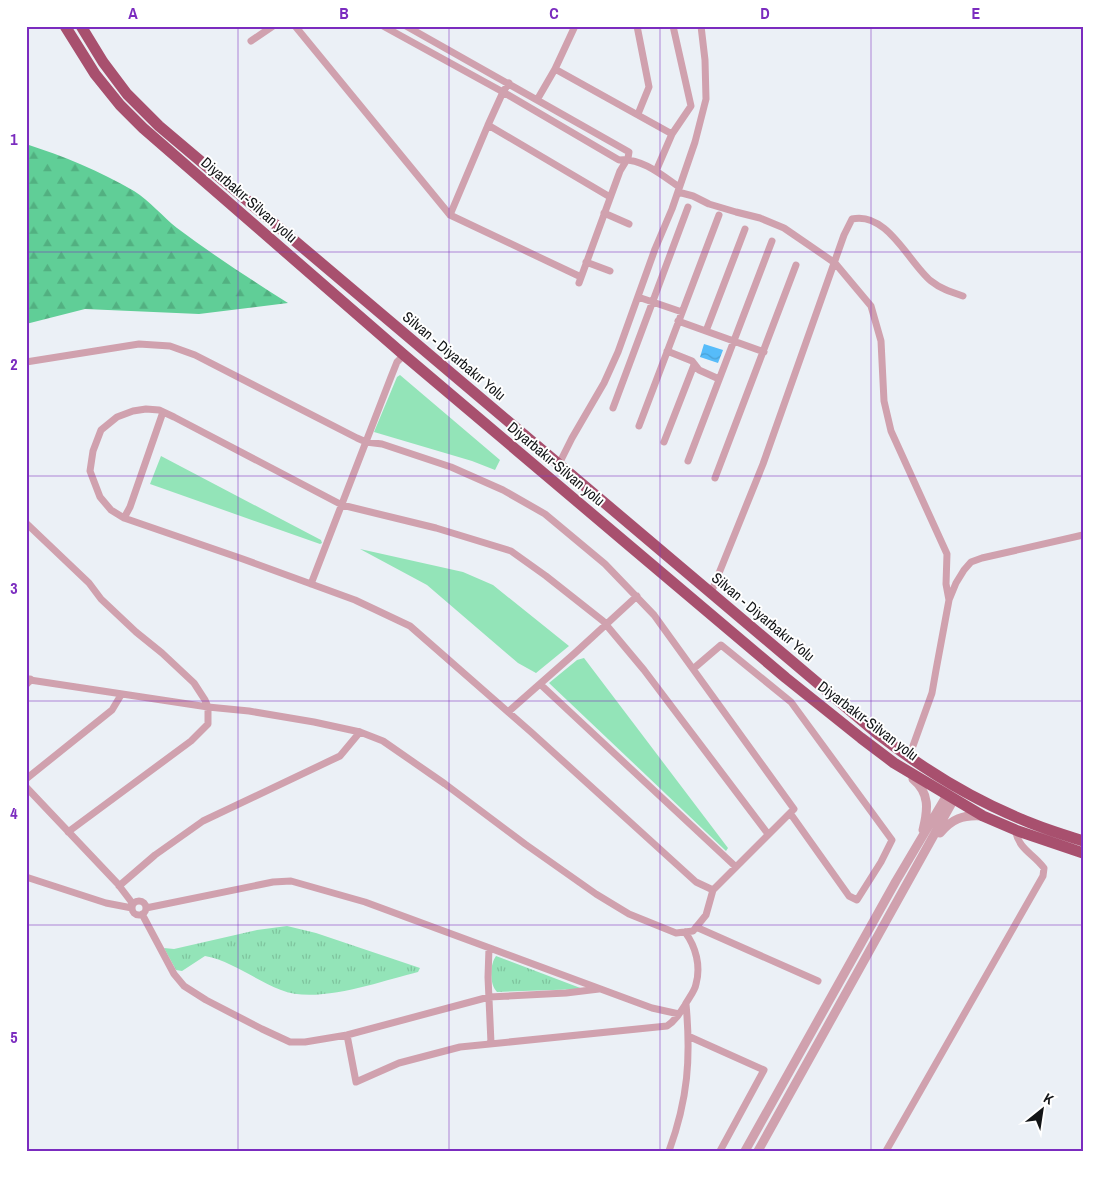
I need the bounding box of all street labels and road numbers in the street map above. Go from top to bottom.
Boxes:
street label: Diyarbakır-Silvan yolu [197,152,302,247]
street label: Silvan - Diyarbakır Yolu [398,306,510,405]
street label: Diyarbakır-Silvan yolu [503,417,609,511]
street label: Silvan - Diyarbakır Yolu [707,567,819,666]
street label: Diyarbakır-Silvan yolu [814,676,923,765]

